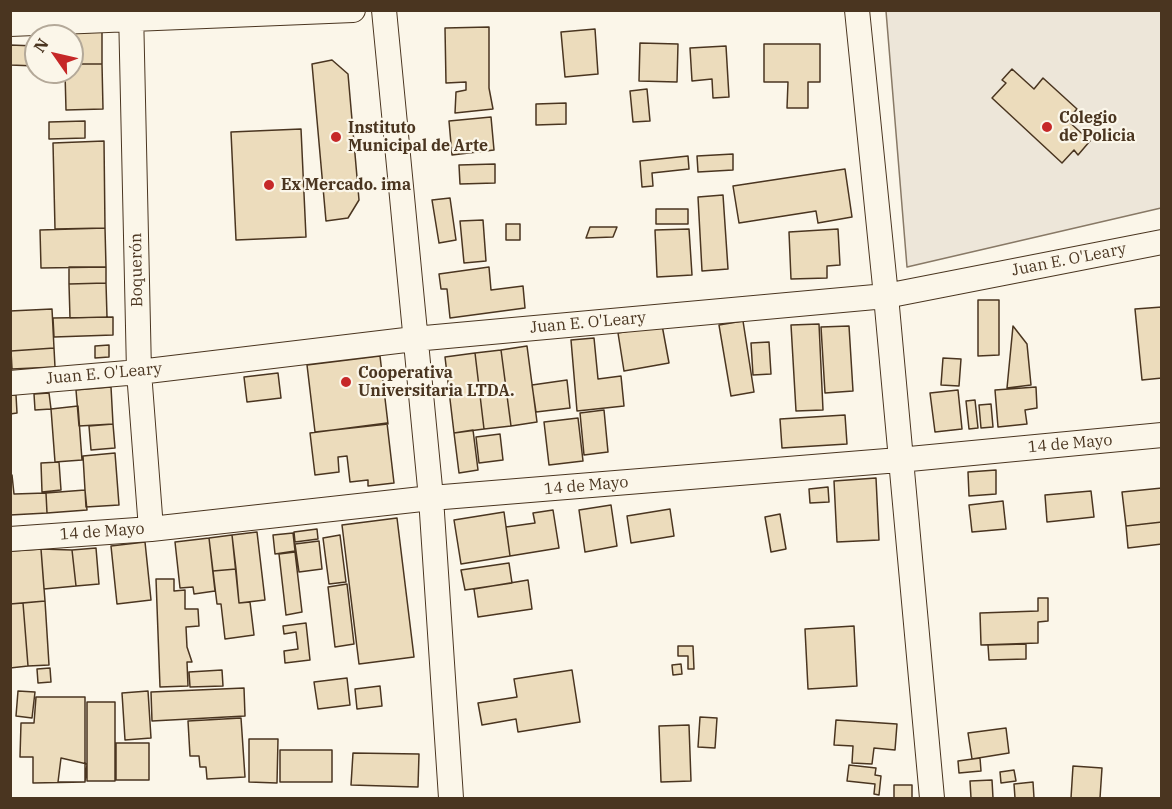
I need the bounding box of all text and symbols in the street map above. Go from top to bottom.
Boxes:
north arrow [24,24,84,84]
text: N [29,34,53,56]
place label: Colegio de Policia [1059,108,1135,146]
place label: Instituto Municipal de Arte [348,118,488,156]
marker: Colegio de Policia [1040,120,1054,134]
marker: Instituto Municipal de Arte [329,130,343,144]
place label: Ex Mercado. ima [281,175,411,195]
marker: Ex Mercado. ima [262,178,276,192]
street label: Boquerón [127,233,147,307]
street label: Juan E. O'Leary [1010,239,1128,281]
street label: Juan E. O'Leary [529,308,647,338]
street label: Juan E. O'Leary [45,359,163,389]
place label: Cooperativa Universitaria LTDA. [358,363,515,401]
marker: Cooperativa Universitaria LTDA. [339,375,353,389]
street label: 14 de Mayo [1027,431,1113,457]
street label: 14 de Mayo [543,473,629,499]
street label: 14 de Mayo [59,519,145,545]

